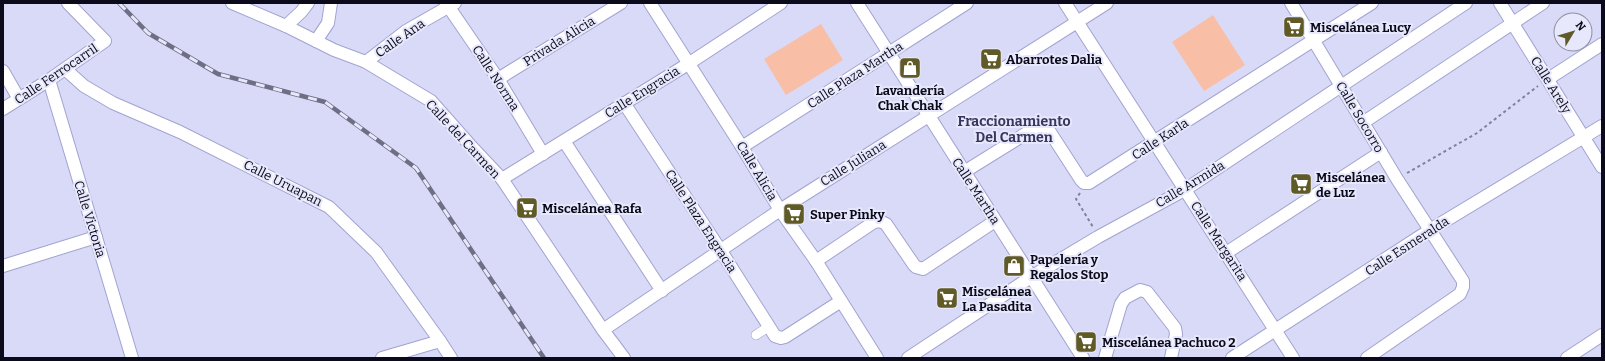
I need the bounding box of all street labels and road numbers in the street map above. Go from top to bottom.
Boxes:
street label: Privada Alicia [520,13,598,69]
street label: Calle Ana [372,16,428,60]
street label: Calle Plaza Martha [805,39,905,111]
street label: Calle Ferrocarril [12,41,101,107]
street label: Calle Norma [469,42,523,114]
street label: Calle Arely [1528,54,1574,116]
street label: Calle Engracia [602,63,682,121]
street label: Calle Socorro [1333,79,1387,155]
street label: Calle del Carmen [423,97,504,182]
street label: Calle Karla [1129,115,1191,163]
street label: Calle Juliana [817,137,889,189]
street label: Calle Alicia [733,139,781,203]
street label: Calle Martha [949,155,1003,227]
street label: Calle Uruapan [241,157,325,210]
street label: Calle Armida [1153,158,1227,210]
street label: Calle Plaza Engracia [662,167,740,275]
street label: Calle Victoria [71,179,109,259]
street label: Calle Margarita [1188,198,1250,284]
street label: Calle Esmeralda [1362,213,1452,279]

